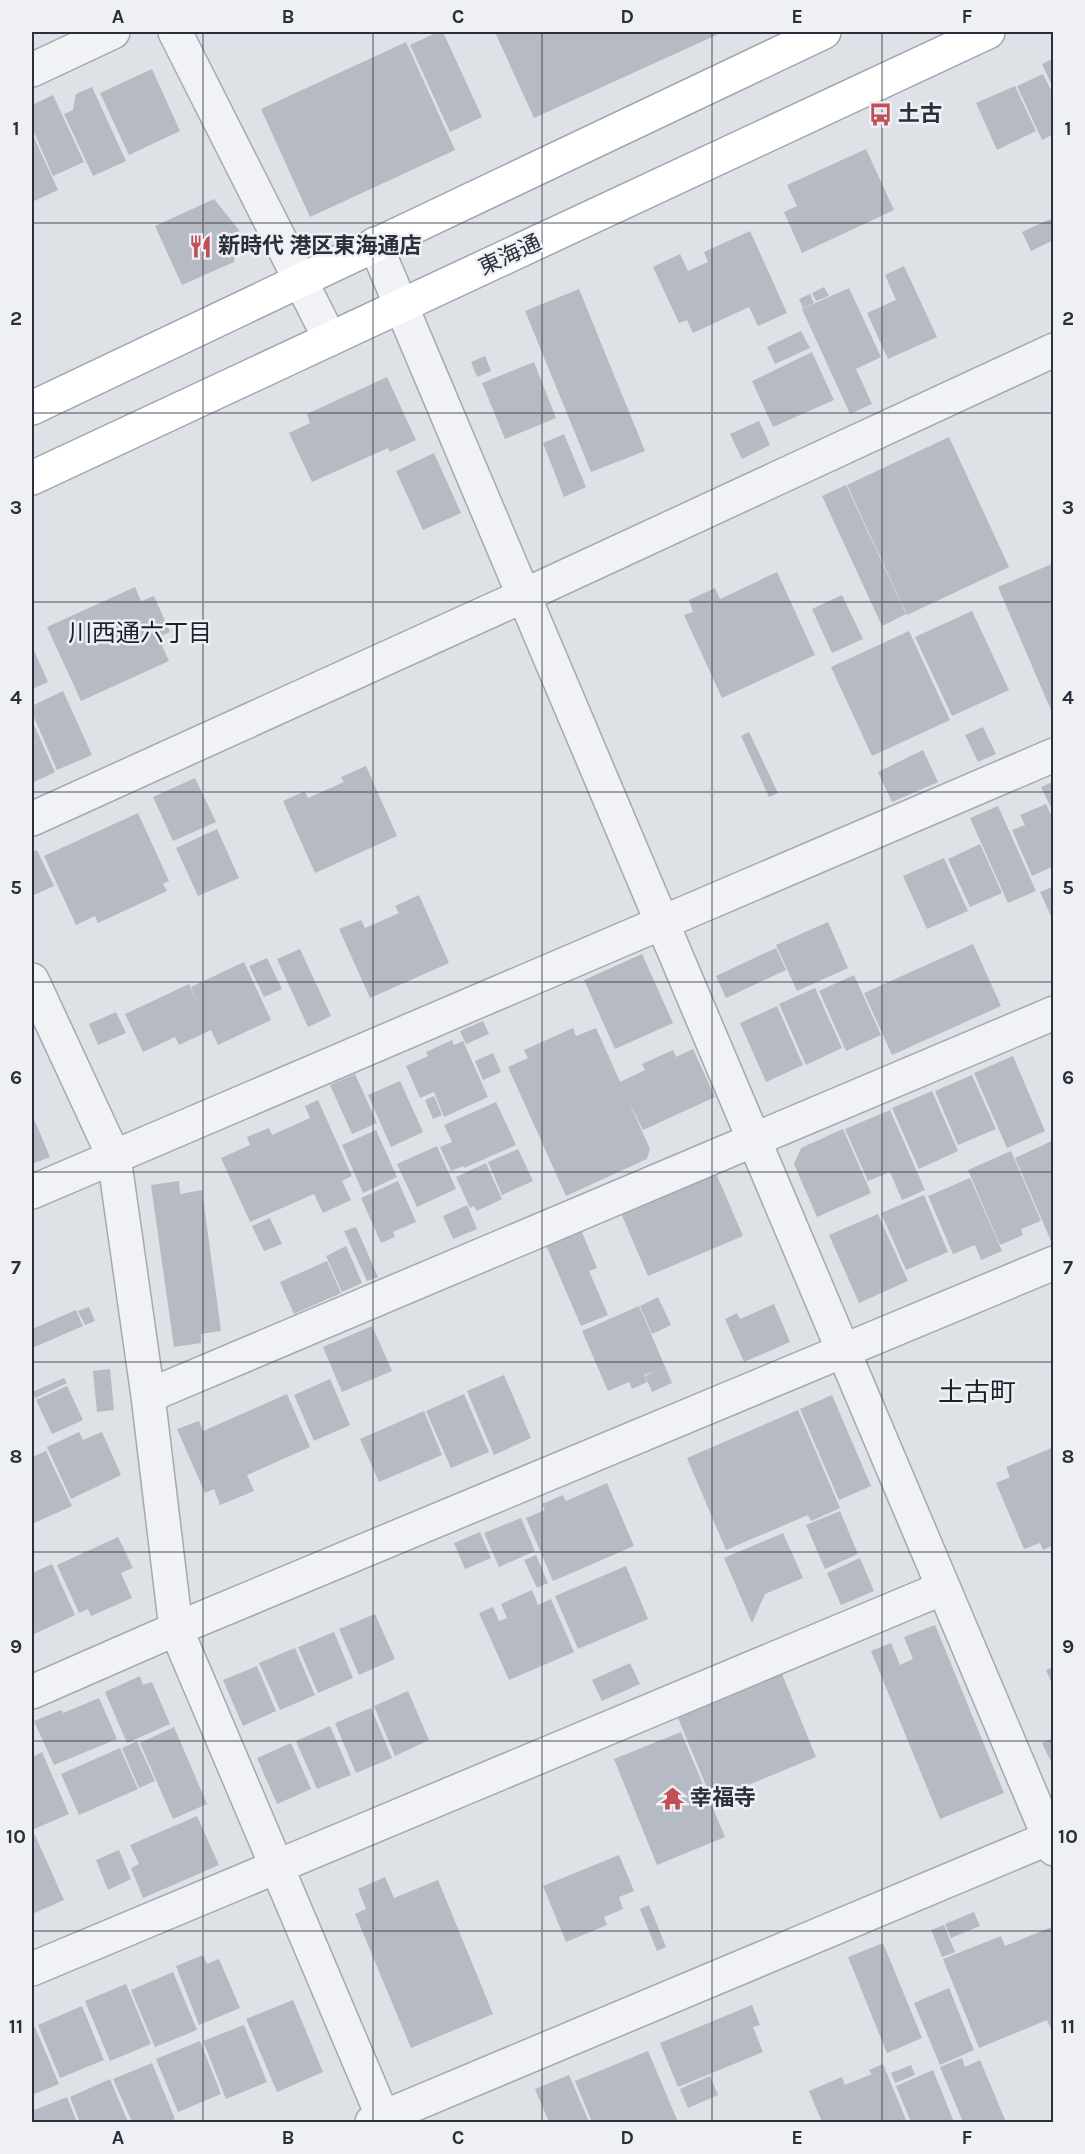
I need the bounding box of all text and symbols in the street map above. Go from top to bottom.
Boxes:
text: A [112,5,125,28]
text: B [282,5,294,28]
text: C [452,5,464,28]
text: D [620,5,634,28]
text: E [791,5,803,28]
text: F [962,5,973,28]
bus stop icon: 土古 [867,101,893,127]
place label: 土古 [898,101,942,127]
text: 1 [12,117,20,140]
text: 1 [1064,117,1072,140]
street label: 東海通 [475,229,545,281]
restaurant icon: 新時代 港区東海通店 [187,233,213,259]
place label: 新時代 港区東海通店 [218,233,422,259]
text: 2 [10,307,22,330]
text: 2 [1062,307,1074,330]
text: 3 [10,496,22,519]
text: 3 [1062,496,1074,519]
district label: 川西通六丁目 [68,619,212,647]
text: 4 [10,686,22,709]
text: 4 [1062,686,1074,709]
text: 5 [10,876,22,899]
text: 5 [1062,876,1074,899]
text: 6 [10,1066,22,1089]
text: 6 [1062,1066,1074,1089]
text: 7 [11,1256,21,1279]
text: 7 [1063,1256,1073,1279]
district label: 土古町 [938,1377,1016,1408]
text: 8 [10,1445,22,1468]
text: 8 [1062,1445,1074,1468]
text: 9 [10,1635,22,1658]
text: 9 [1062,1635,1074,1658]
temple icon: 幸福寺 [659,1785,685,1811]
place label: 幸福寺 [690,1785,756,1811]
text: 10 [6,1825,26,1848]
text: 10 [1058,1825,1078,1848]
text: 11 [9,2015,23,2038]
text: 11 [1061,2015,1075,2038]
text: A [112,2126,125,2149]
text: B [282,2126,294,2149]
text: C [452,2126,464,2149]
text: D [620,2126,634,2149]
text: E [791,2126,803,2149]
text: F [962,2126,973,2149]

